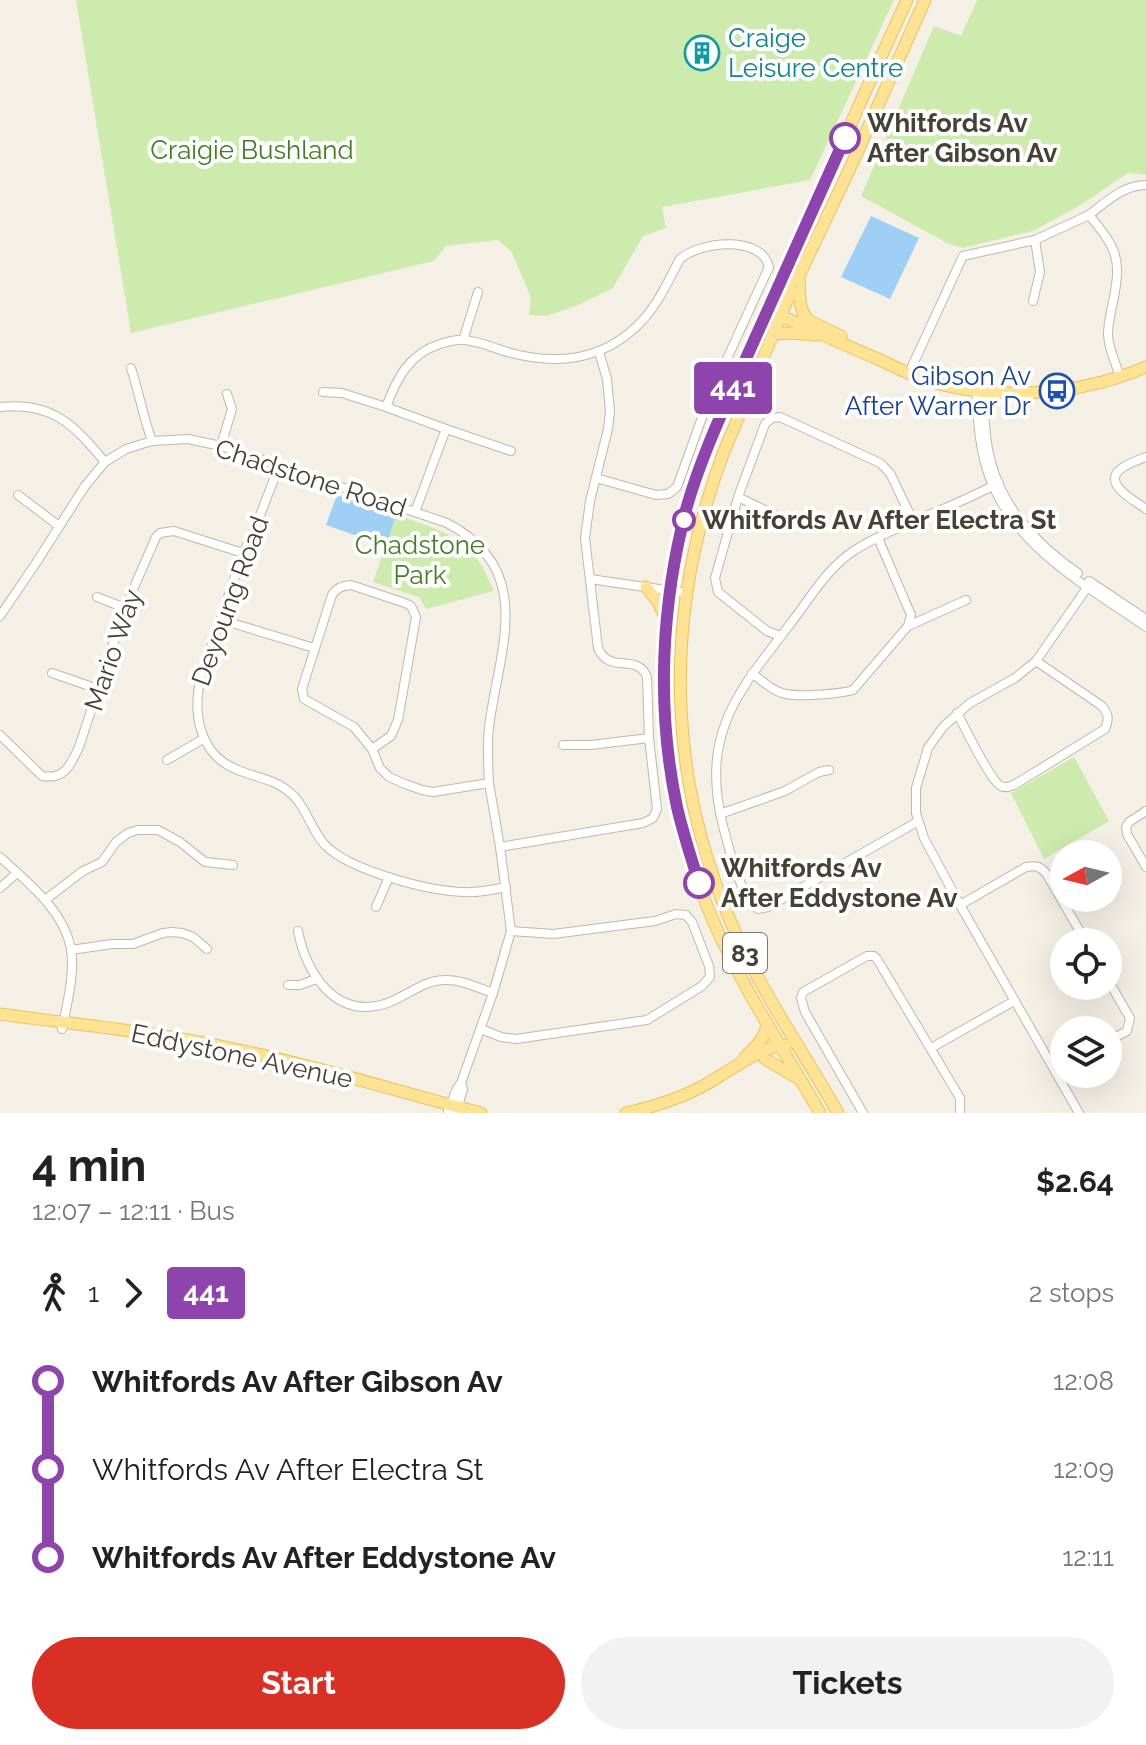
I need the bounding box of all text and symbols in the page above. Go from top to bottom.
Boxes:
place label: Craige Leisure Centre [728,23,903,83]
building icon: Craige Leisure Centre [683,34,721,72]
place label: Whitfords Av After Gibson Av [867,108,1058,168]
marker: Whitfords Av After Gibson Av [830,123,860,153]
park label: Craigie Bushland [150,135,354,165]
place label: Gibson Av After Warner Dr [845,361,1031,421]
line badge: 441 [687,362,779,414]
text: 441 [710,371,756,404]
bus stop icon: Gibson Av After Warner Dr [1038,372,1076,410]
street label: Chadstone Road [212,433,410,523]
place label: Whitfords Av After Electra St [702,505,1056,535]
marker: Whitfords Av After Electra St [673,509,695,531]
street label: Deyoung Road [185,512,275,690]
park label: Chadstone Park [355,530,485,590]
street label: Mario Way [78,585,148,715]
north arrow [1050,840,1122,912]
map controls [1050,840,1122,1088]
place label: Whitfords Av After Eddystone Av [721,853,958,913]
marker: Whitfords Av After Eddystone Av [684,868,714,898]
button: locate [1050,928,1122,1000]
road number: 83 [723,933,767,973]
button: layers [1050,1016,1122,1088]
street label: Eddystone Avenue [129,1018,355,1094]
text: 4 min [32,1140,146,1191]
text: $2.64 [1036,1164,1114,1199]
text: 12:07 – 12:11 · Bus [32,1196,235,1226]
icon: walk [32,1271,76,1315]
icon: forward [111,1271,155,1315]
text: 441 [183,1276,229,1309]
text: 1 [88,1278,99,1308]
text: 2 stops [1029,1278,1114,1308]
text: Whitfords Av After Gibson Av [92,1364,503,1399]
text: 12:08 [1053,1366,1114,1396]
text: Whitfords Av After Electra St [92,1452,484,1487]
text: 12:09 [1053,1454,1114,1484]
text: Whitfords Av After Eddystone Av [92,1540,556,1575]
text: 12:11 [1062,1542,1114,1572]
button: Start [32,1637,565,1729]
button: Tickets [581,1637,1114,1729]

